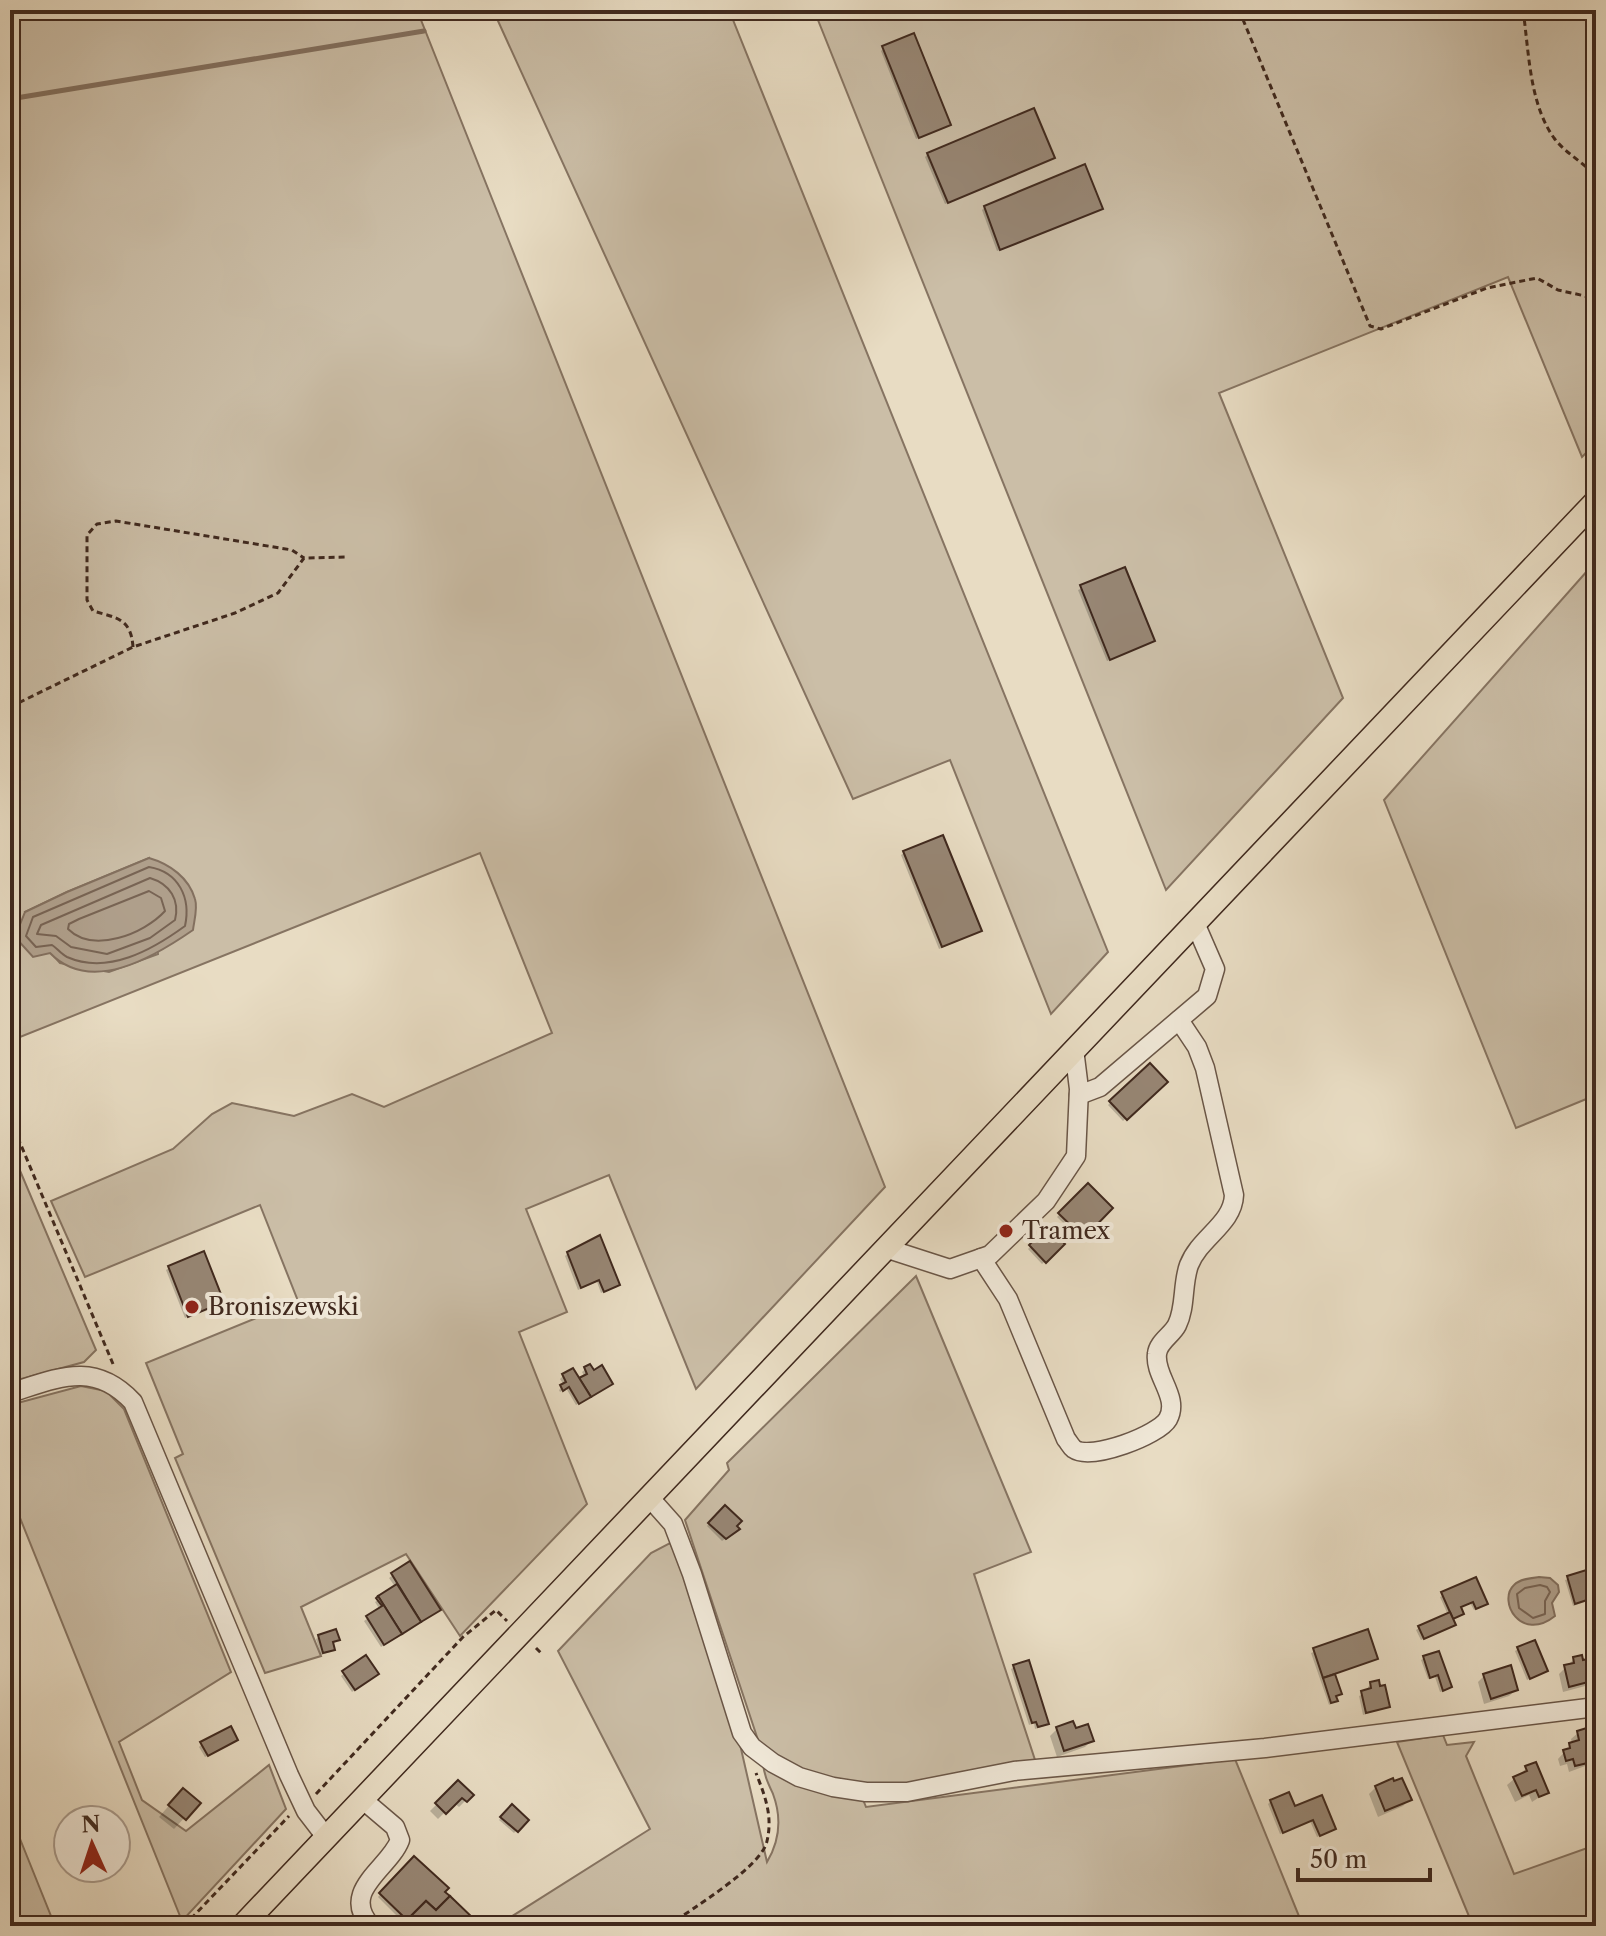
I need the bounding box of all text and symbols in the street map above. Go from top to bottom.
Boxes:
place label: Tramex [1022,1216,1110,1245]
marker: Tramex [997,1222,1015,1240]
place label: Broniszewski [208,1292,358,1321]
marker: Broniszewski [183,1298,201,1316]
north arrow [52,1804,132,1884]
text: N [81,1811,101,1839]
scale bar [1298,1832,1430,1882]
text: 50 m [1310,1845,1367,1874]

